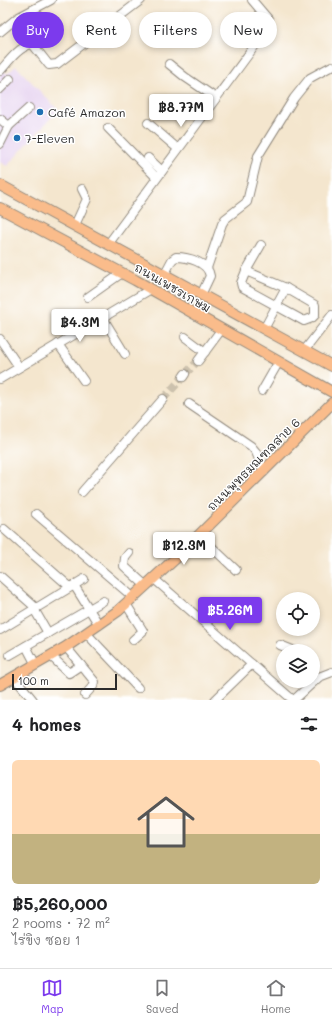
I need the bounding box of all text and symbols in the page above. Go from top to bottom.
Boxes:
chip: Buy [12,12,64,48]
chip: Rent [72,12,131,48]
chip: Filters [139,12,212,48]
chip: New [220,12,277,48]
pin: ฿8.77M [148,94,214,128]
text: ฿8.77M [158,98,204,115]
place label: Café Amazon [48,104,125,120]
marker: Café Amazon [35,107,45,117]
place label: 7-Eleven [25,130,74,146]
marker: 7-Eleven [12,133,22,143]
street label: ถนนเพชรเกษม [132,259,214,315]
pin: ฿4.3M [52,309,108,343]
text: ฿4.3M [60,313,100,330]
street label: ถนนพุทธมณฑลสาย 6 [203,414,305,516]
pin: ฿12.3M [151,532,217,566]
text: ฿12.3M [162,536,206,553]
map controls [276,592,320,688]
button: locate [276,592,320,636]
pin: ฿5.26M [197,597,263,631]
text: ฿5.26M [207,601,253,618]
button: layers [276,644,320,688]
scale bar [12,672,117,691]
text: 100 m [18,673,49,688]
text: 4 homes [12,713,81,735]
icon: filters [298,713,320,735]
icon: home [130,786,202,858]
text: ฿5,260,000 [12,892,107,914]
text: 2 rooms · 72 m² [12,914,110,931]
text: ไร่ขิง ซอย 1 [12,931,81,948]
tab: Map [41,977,64,1016]
tab: Saved [146,977,179,1016]
tab: Home [261,977,291,1016]

